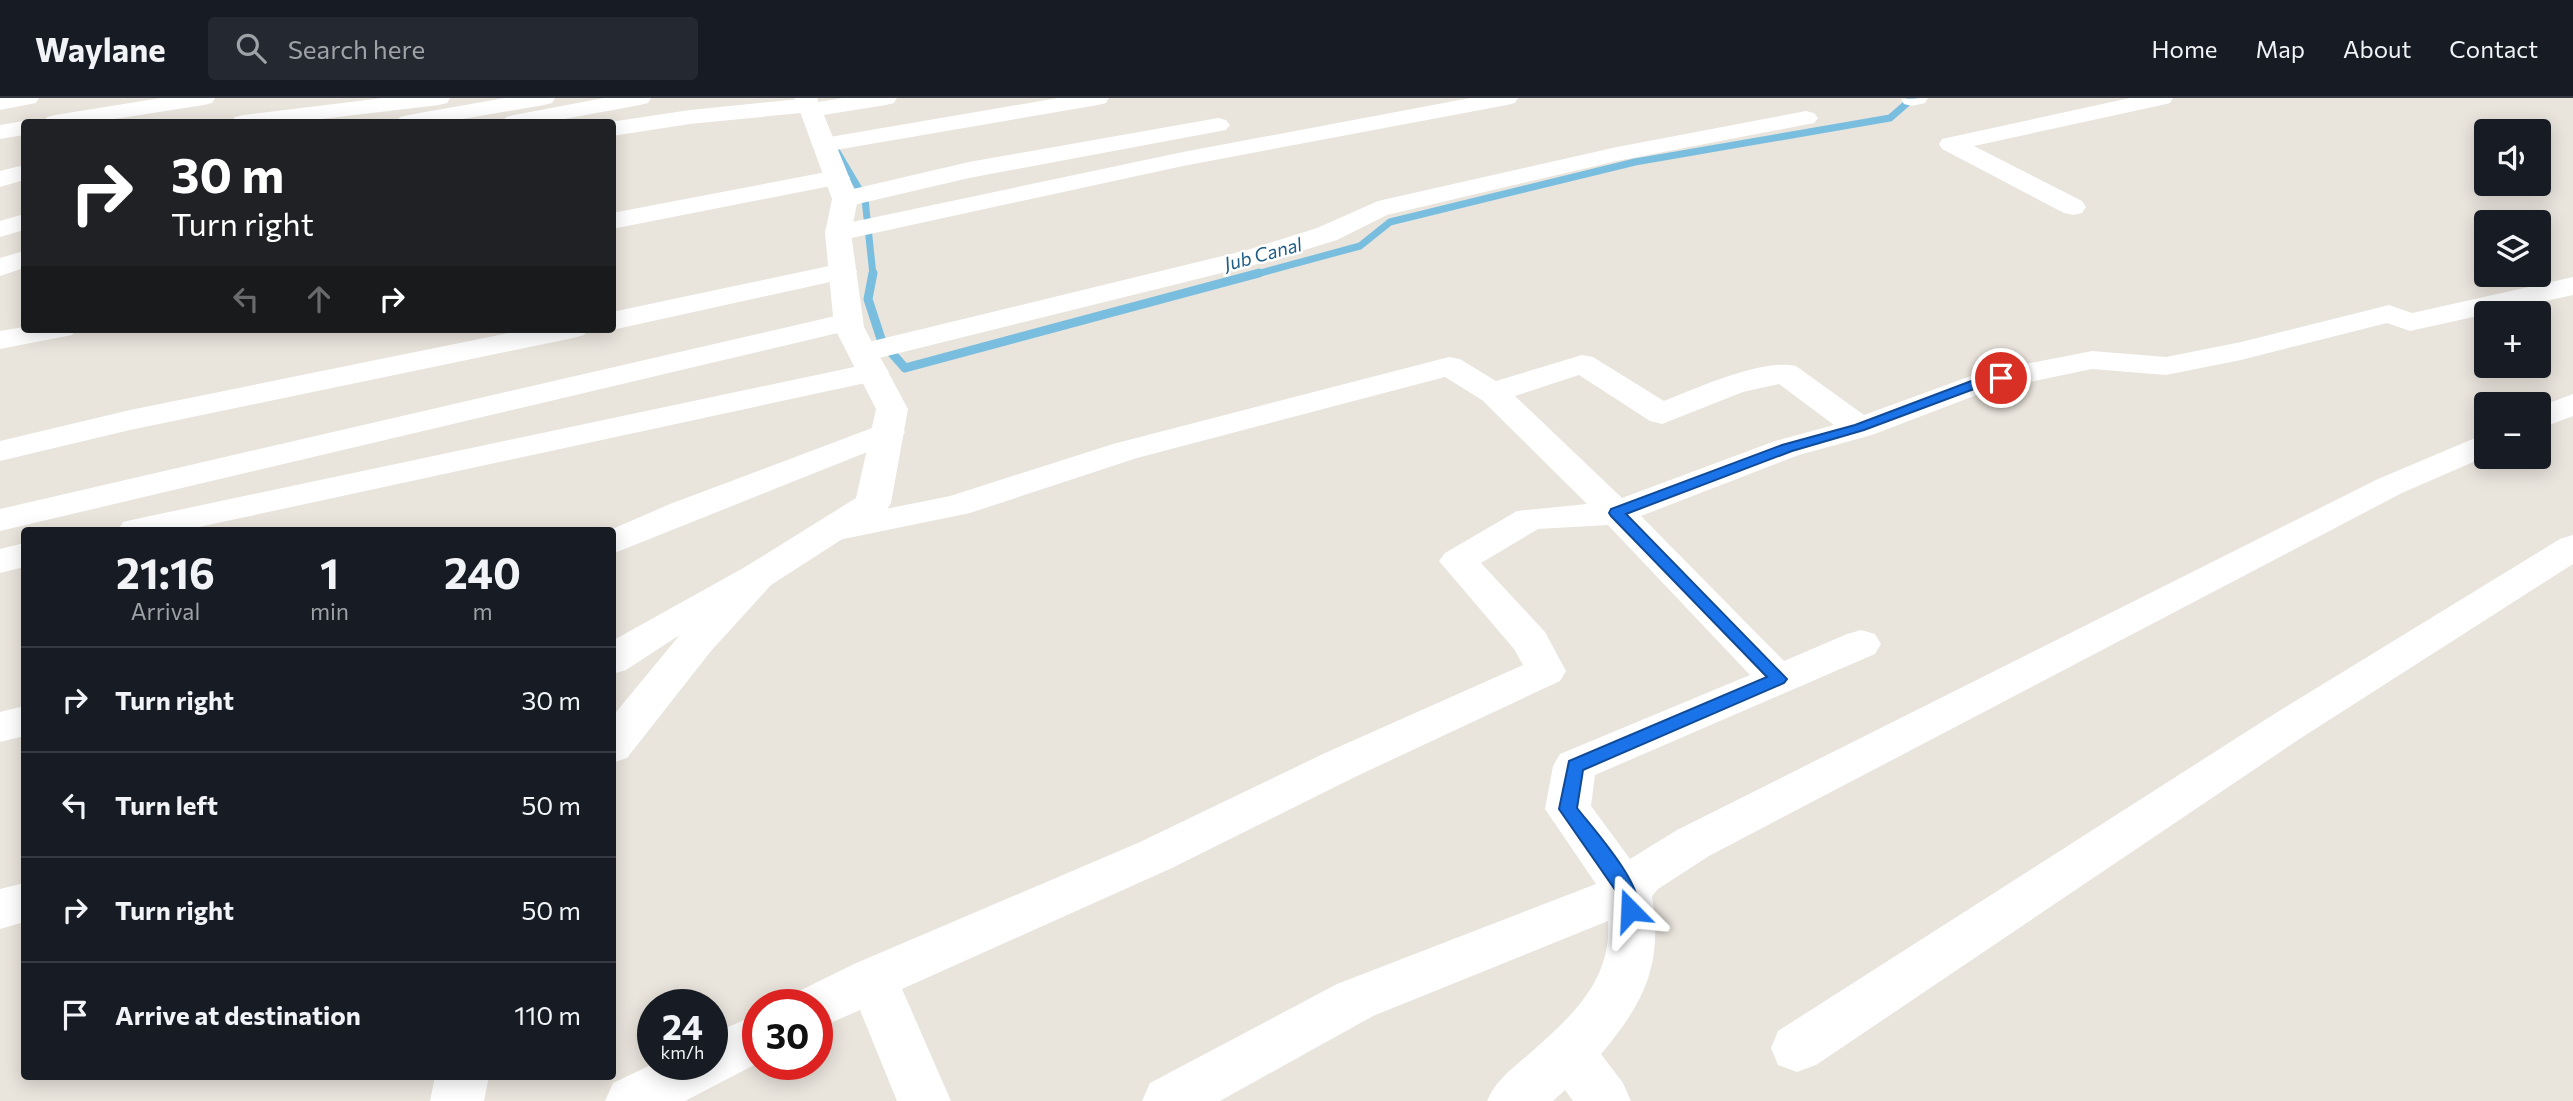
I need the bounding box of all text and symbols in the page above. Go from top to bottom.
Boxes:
search box [208,17,698,80]
text: Waylane [35,28,166,69]
icon: search [232,29,270,67]
text: Search here [288,33,425,64]
text: Home [2152,34,2218,63]
text: Map [2256,34,2305,63]
text: About [2343,34,2411,63]
text: Contact [2449,34,2538,63]
map controls [2474,119,2551,469]
button: sound [2474,119,2551,196]
text: 30 m [171,143,284,203]
icon: right [56,147,147,238]
text: Turn right [171,203,314,243]
button: layers [2474,210,2551,287]
water label: Jub Canal [1220,232,1305,275]
icon: left [227,280,265,318]
icon: ahead [300,280,338,318]
icon: right [373,280,411,318]
button: + [2474,301,2551,378]
pin [1971,348,2031,408]
icon: arrive [1982,359,2020,397]
button: − [2474,392,2551,469]
text: 21:16 [116,546,215,598]
text: 1 [320,546,339,598]
text: 240 [444,546,521,598]
text: Arrival [131,597,200,625]
text: min [310,597,349,625]
text: m [472,597,493,625]
icon: right [56,681,94,719]
text: Turn right [115,684,234,715]
text: 30 m [522,684,581,715]
icon: left [56,786,94,824]
text: Turn left [115,789,218,820]
text: 50 m [521,789,581,820]
position arrow [1593,873,1667,947]
icon: right [56,891,94,929]
text: Turn right [115,894,234,925]
text: 50 m [521,894,581,925]
speed limit sign: 30 [742,989,833,1080]
icon: arrive [56,996,94,1034]
text: Arrive at destination [115,999,361,1030]
text: 110 m [514,999,581,1030]
text: 24 [662,1004,703,1047]
text: km/h [661,1041,704,1063]

